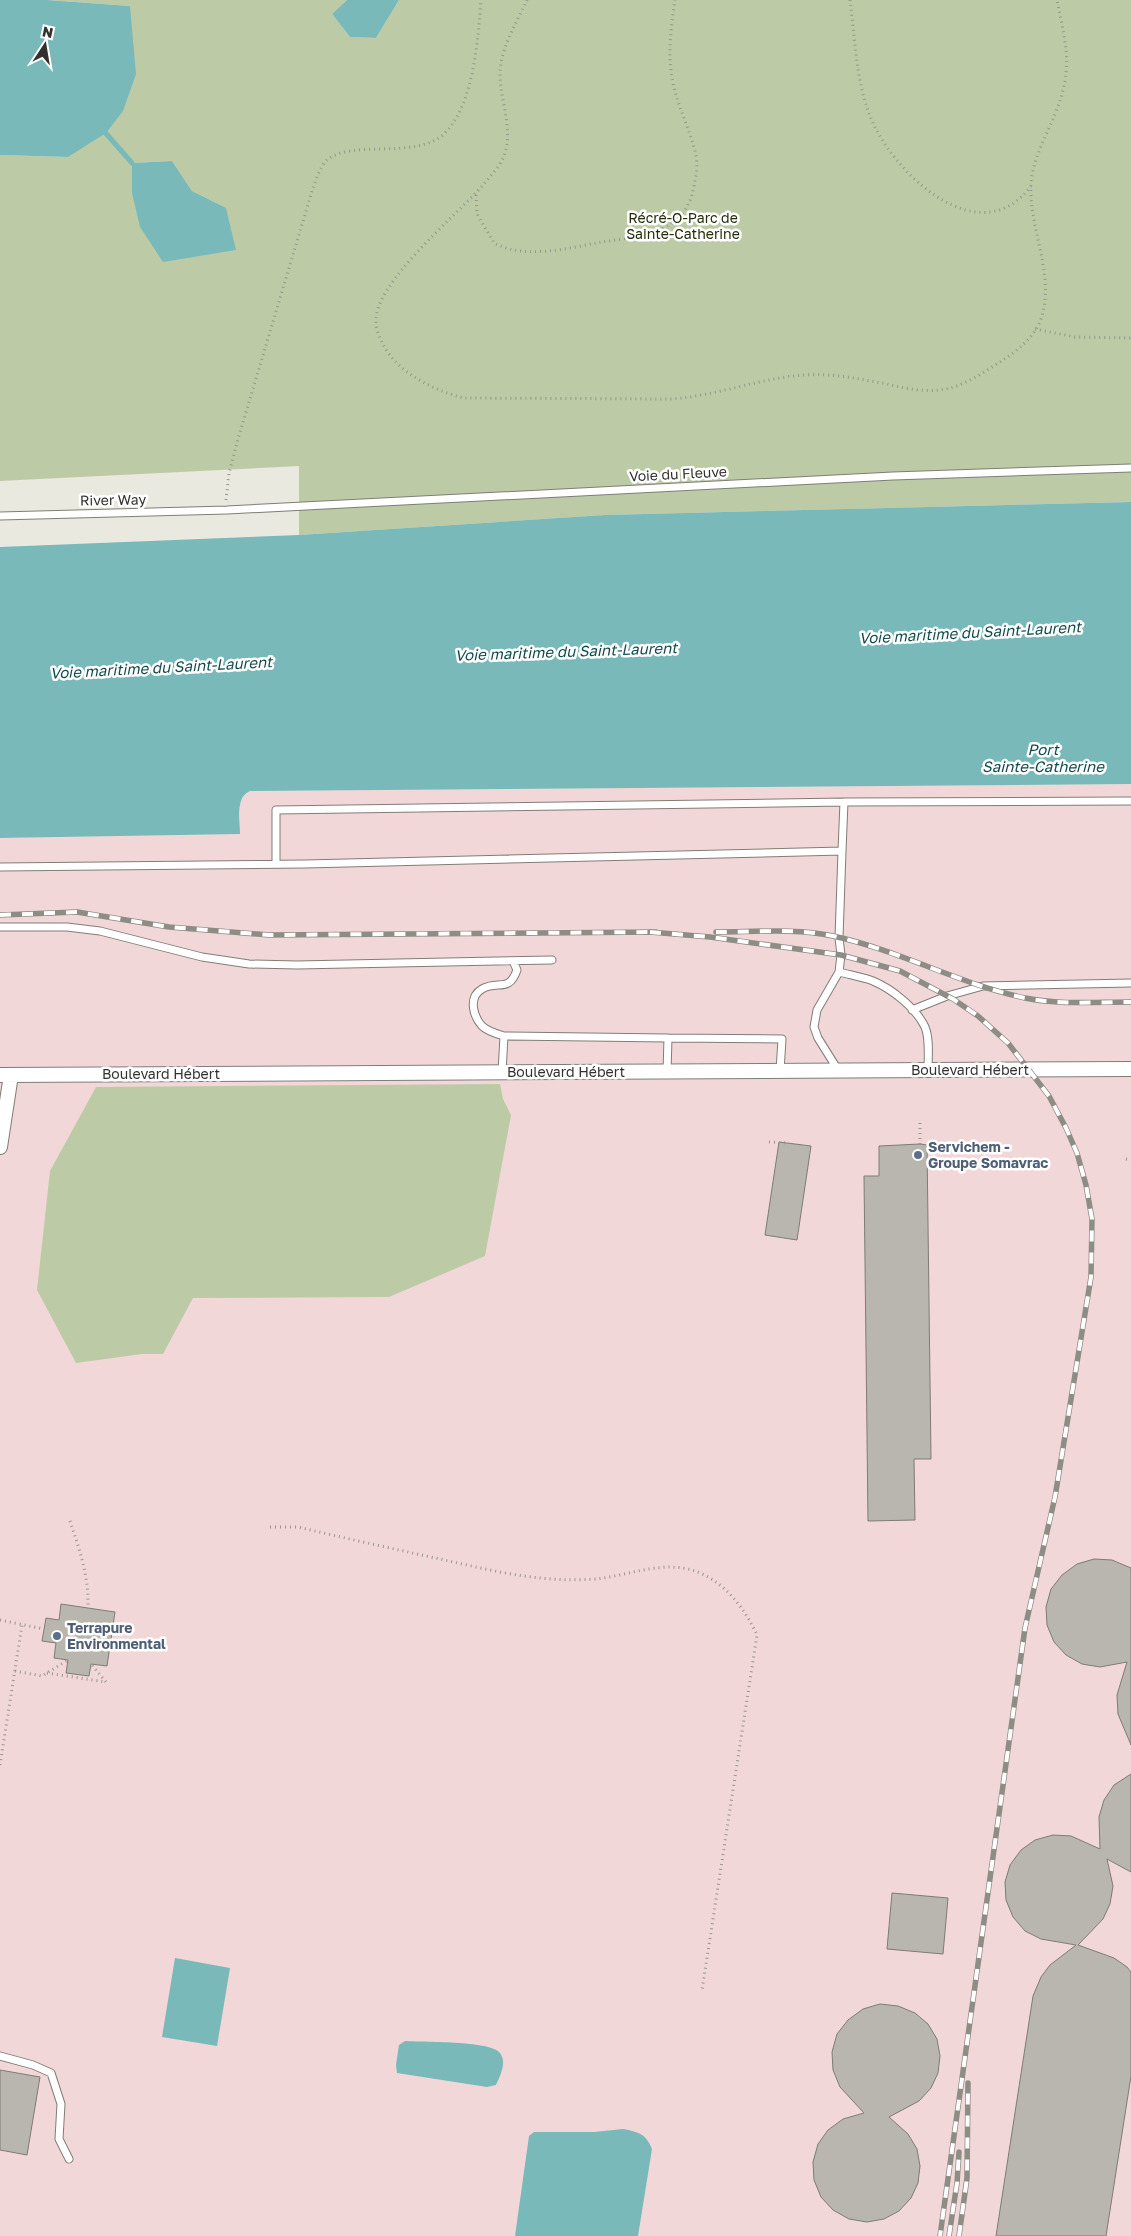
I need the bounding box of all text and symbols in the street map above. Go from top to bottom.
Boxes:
north arrow [20,20,70,70]
text: N [41,22,55,41]
park label: Récré-O-Parc de Sainte-Catherine [626,209,740,242]
street label: Voie du Fleuve [629,462,727,485]
street label: River Way [80,490,146,509]
water label: Voie maritime du Saint-Laurent [858,617,1083,647]
water label: Voie maritime du Saint-Laurent [455,638,679,664]
water label: Voie maritime du Saint-Laurent [49,652,274,682]
water label: Port Sainte-Catherine [982,740,1105,775]
street label: Boulevard Hébert [911,1061,1029,1078]
street label: Boulevard Hébert [507,1063,625,1080]
street label: Boulevard Hébert [102,1065,220,1082]
place label: Servichem - Groupe Somavrac [928,1138,1048,1171]
marker: Servichem - Groupe Somavrac [912,1149,924,1161]
place label: Terrapure Environmental [67,1619,166,1652]
marker: Terrapure Environmental [51,1630,63,1642]

